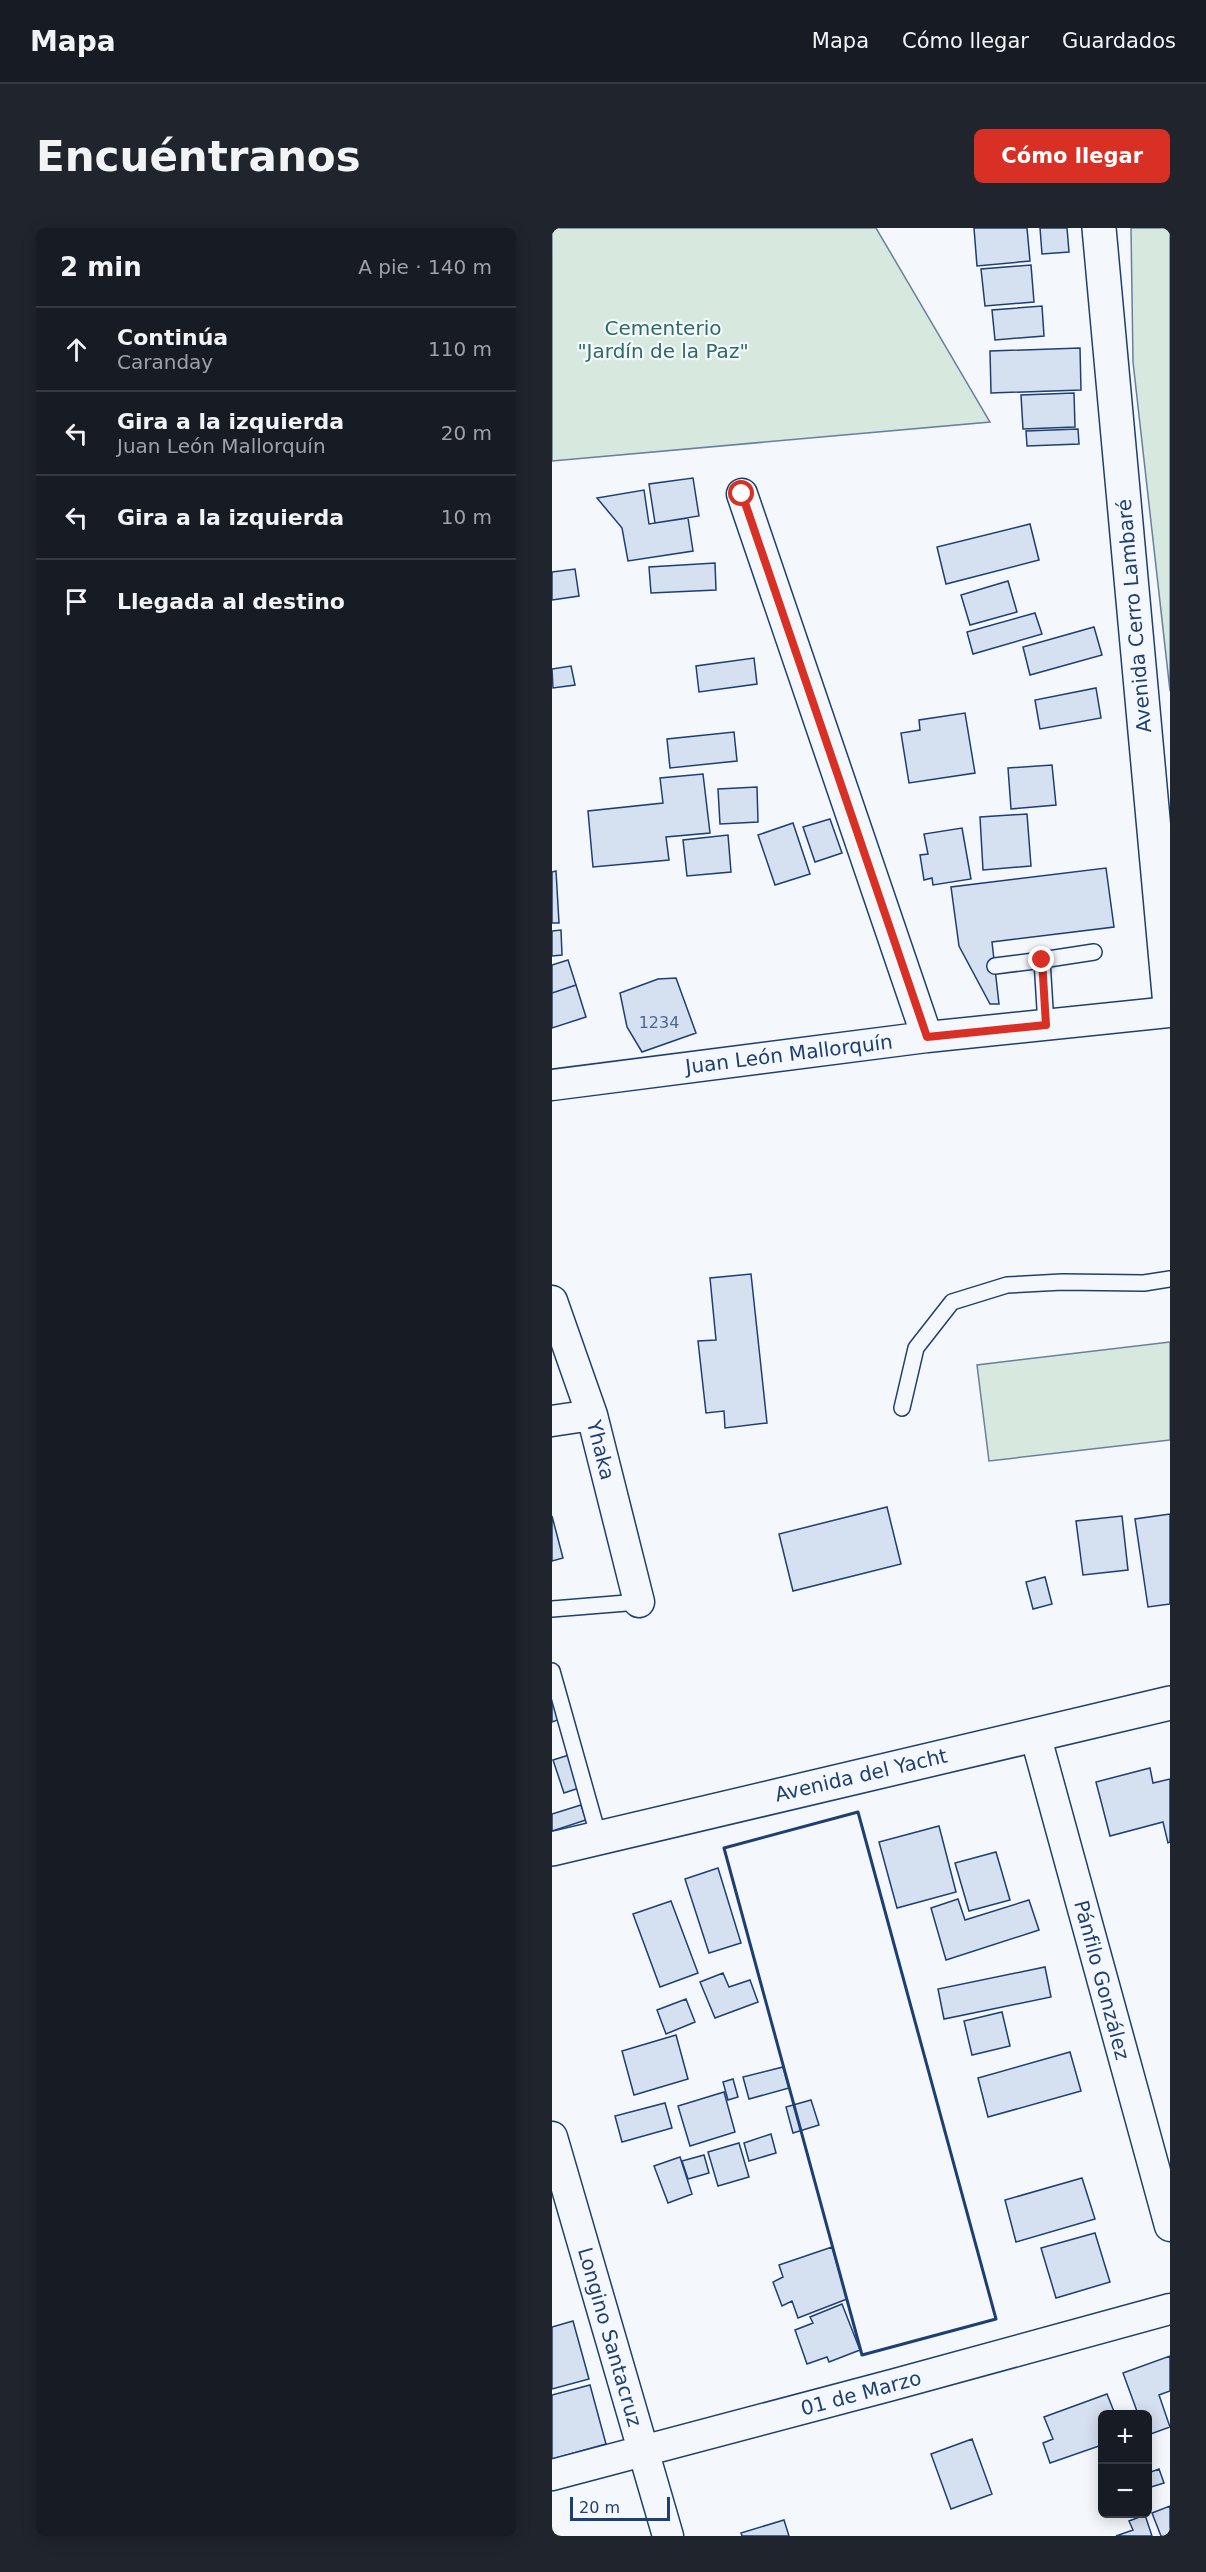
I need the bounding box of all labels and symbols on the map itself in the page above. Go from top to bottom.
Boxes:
park label: Cementerio "Jardín de la Paz" [577,316,749,363]
route start [728,480,754,506]
street label: Avenida Cerro Lambaré [1112,498,1156,734]
route end [1028,946,1054,972]
house number: 1234 [639,1013,679,1032]
street label: Juan León Mallorquín [682,1029,894,1079]
street label: Yhaka [582,1417,620,1482]
street label: Avenida del Yacht [772,1743,950,1807]
street label: Pánfilo González [1069,1898,1135,2062]
street label: Longino Santacruz [573,2245,647,2429]
street label: 01 de Marzo [798,2365,924,2421]
scale bar [570,2494,670,2522]

